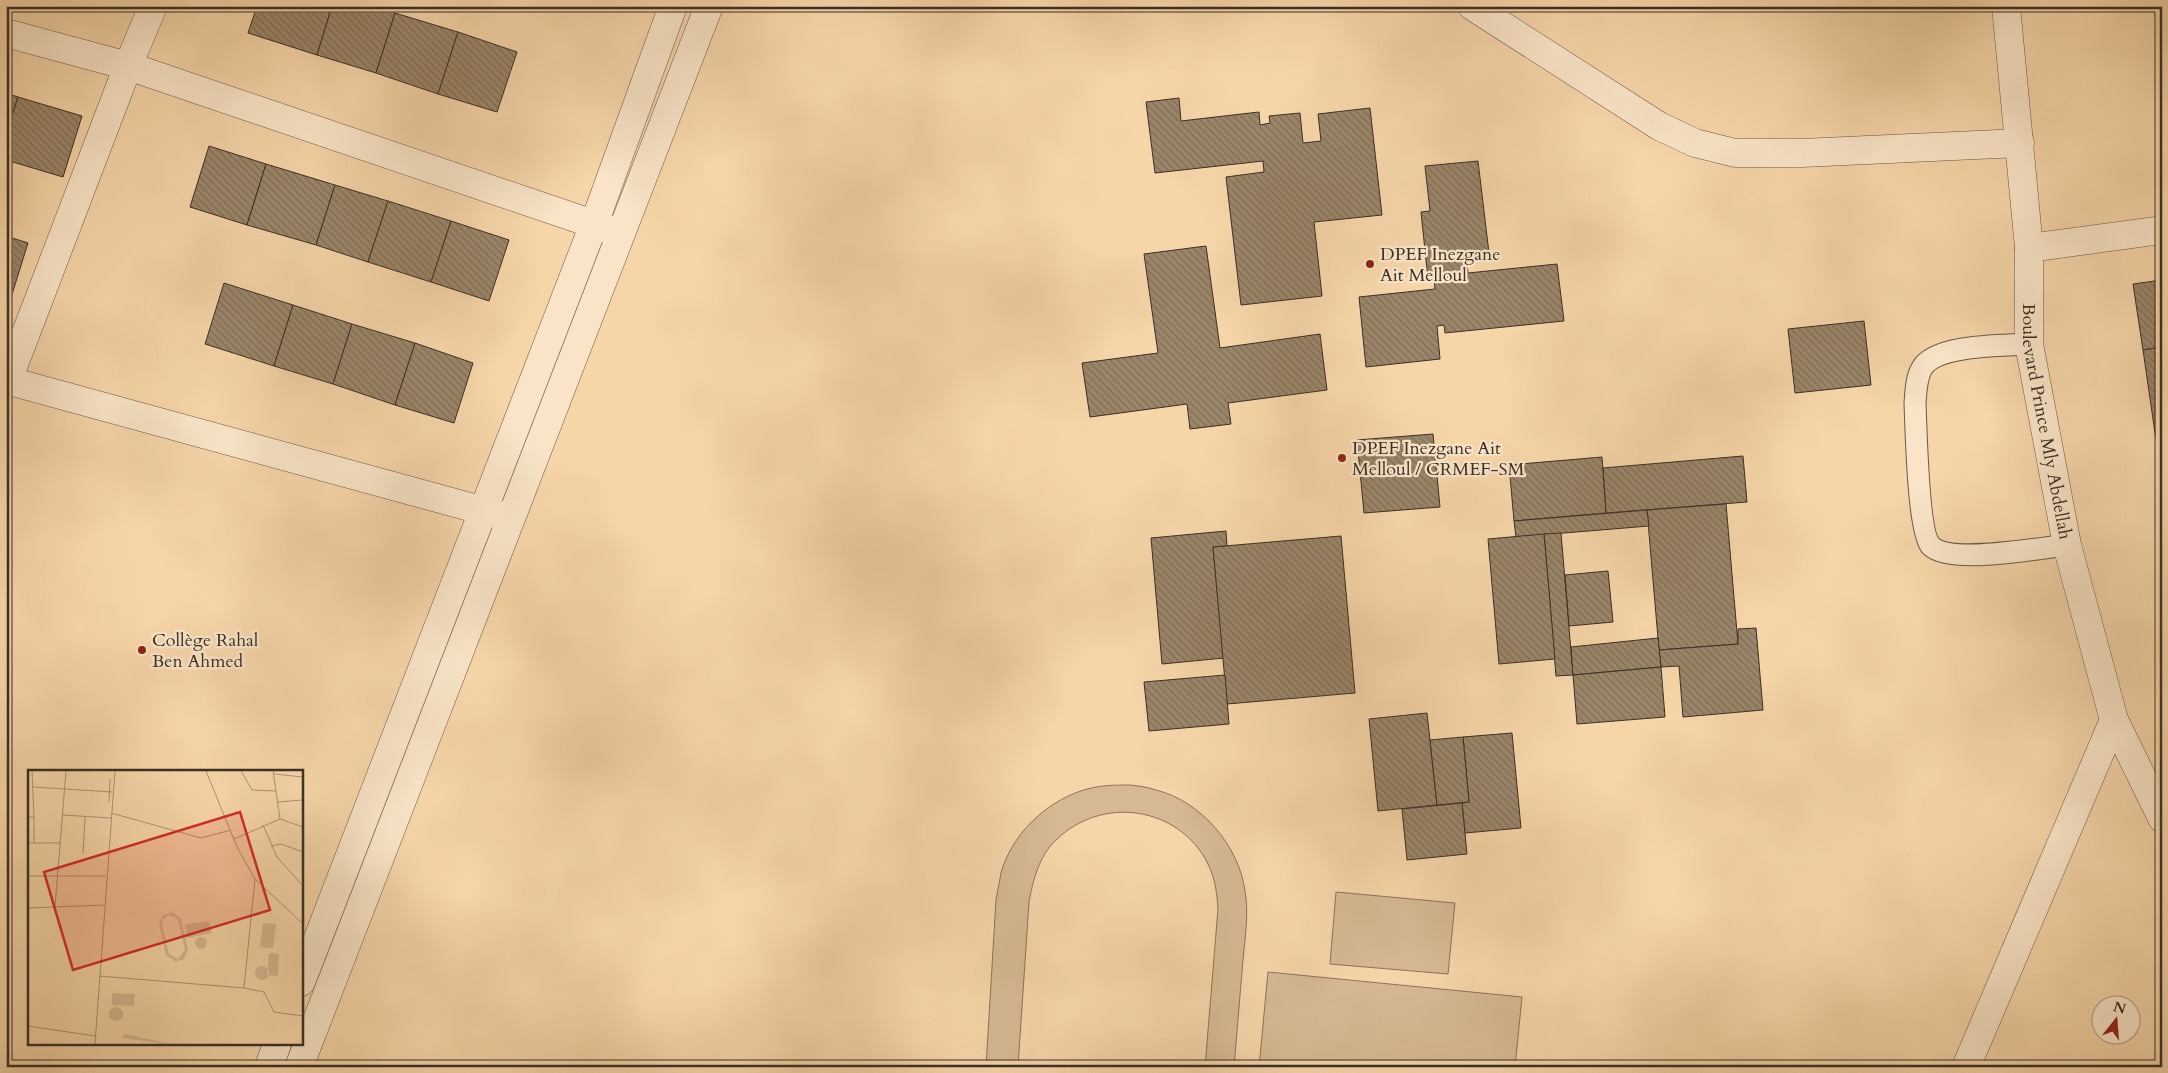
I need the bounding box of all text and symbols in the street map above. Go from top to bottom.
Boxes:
place label: DPEF Inezgane Ait Melloul [1380,242,1500,288]
marker: DPEF Inezgane Ait Melloul [1364,258,1376,270]
street label: Boulevard Prince Mly Abdellah [2017,303,2078,542]
place label: DPEF Inezgane Ait Melloul / CRMEF-SM [1352,436,1525,482]
marker: DPEF Inezgane Ait Melloul / CRMEF-SM [1336,452,1348,464]
place label: Collège Rahal Ben Ahmed [152,628,259,674]
marker: Collège Rahal Ben Ahmed [136,644,148,656]
inset map [28,770,302,1046]
north arrow [2090,996,2140,1046]
text: N [2111,997,2128,1019]

